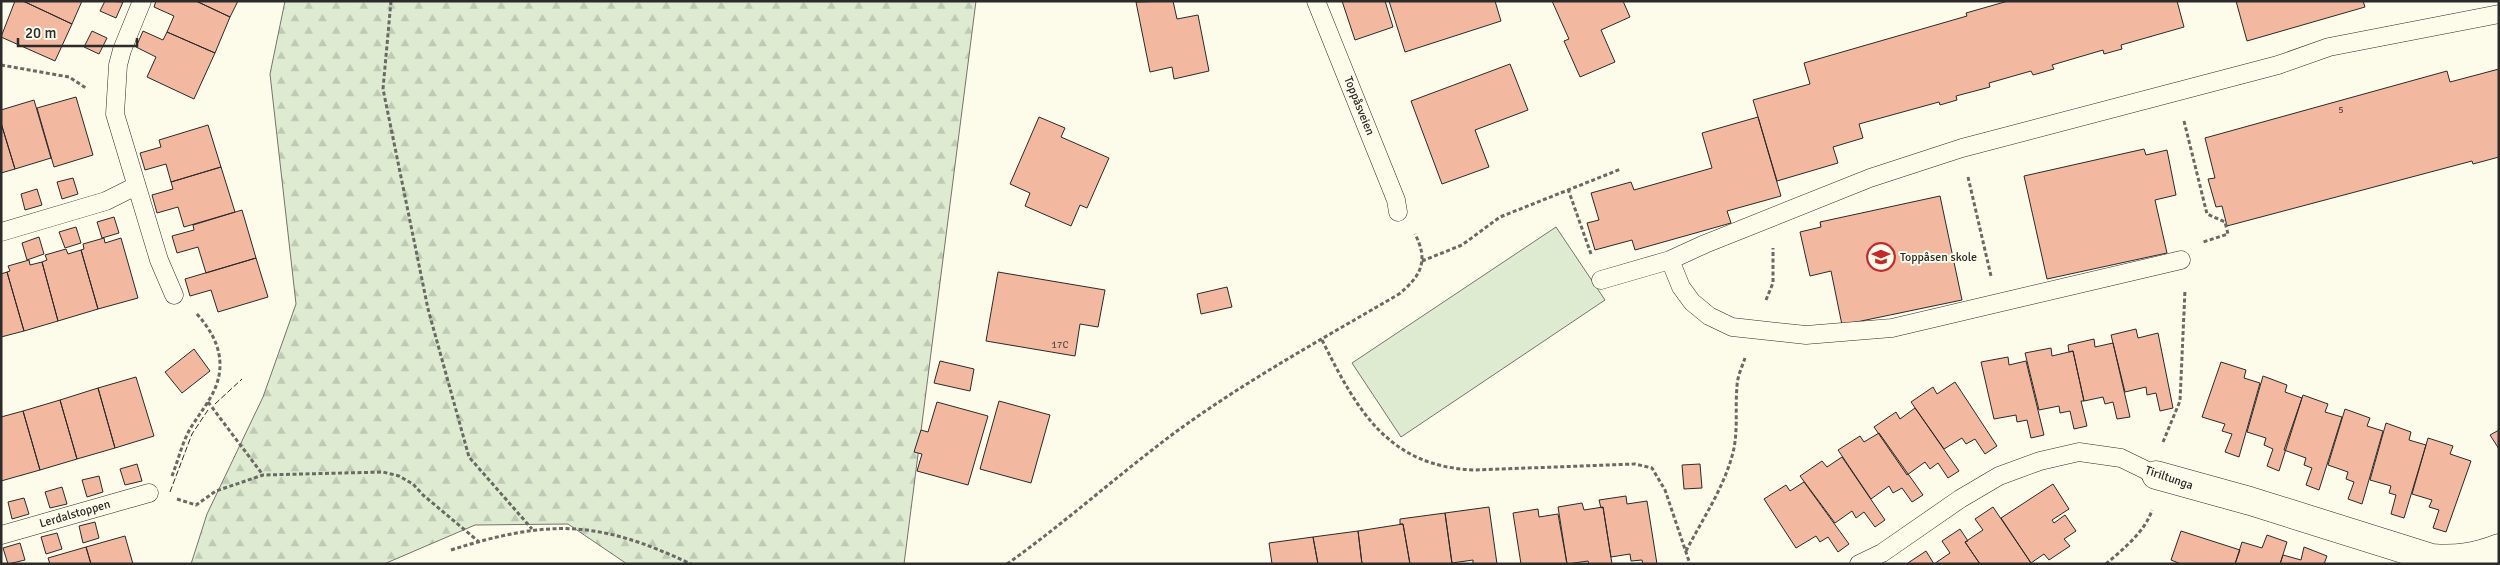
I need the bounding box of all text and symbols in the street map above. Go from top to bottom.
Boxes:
scale bar [18,15,136,47]
text: 20 m [25,24,56,42]
street label: Toppåsveien [1340,74,1378,138]
house number: 5 [2338,104,2344,116]
school or university icon: Toppåsen skole [1866,242,1896,272]
place label: Toppåsen skole [1900,250,1977,265]
house number: 17C [1052,339,1068,351]
street label: Tiriltunga [2143,463,2195,493]
street label: Lerdalstoppen [38,497,112,531]

